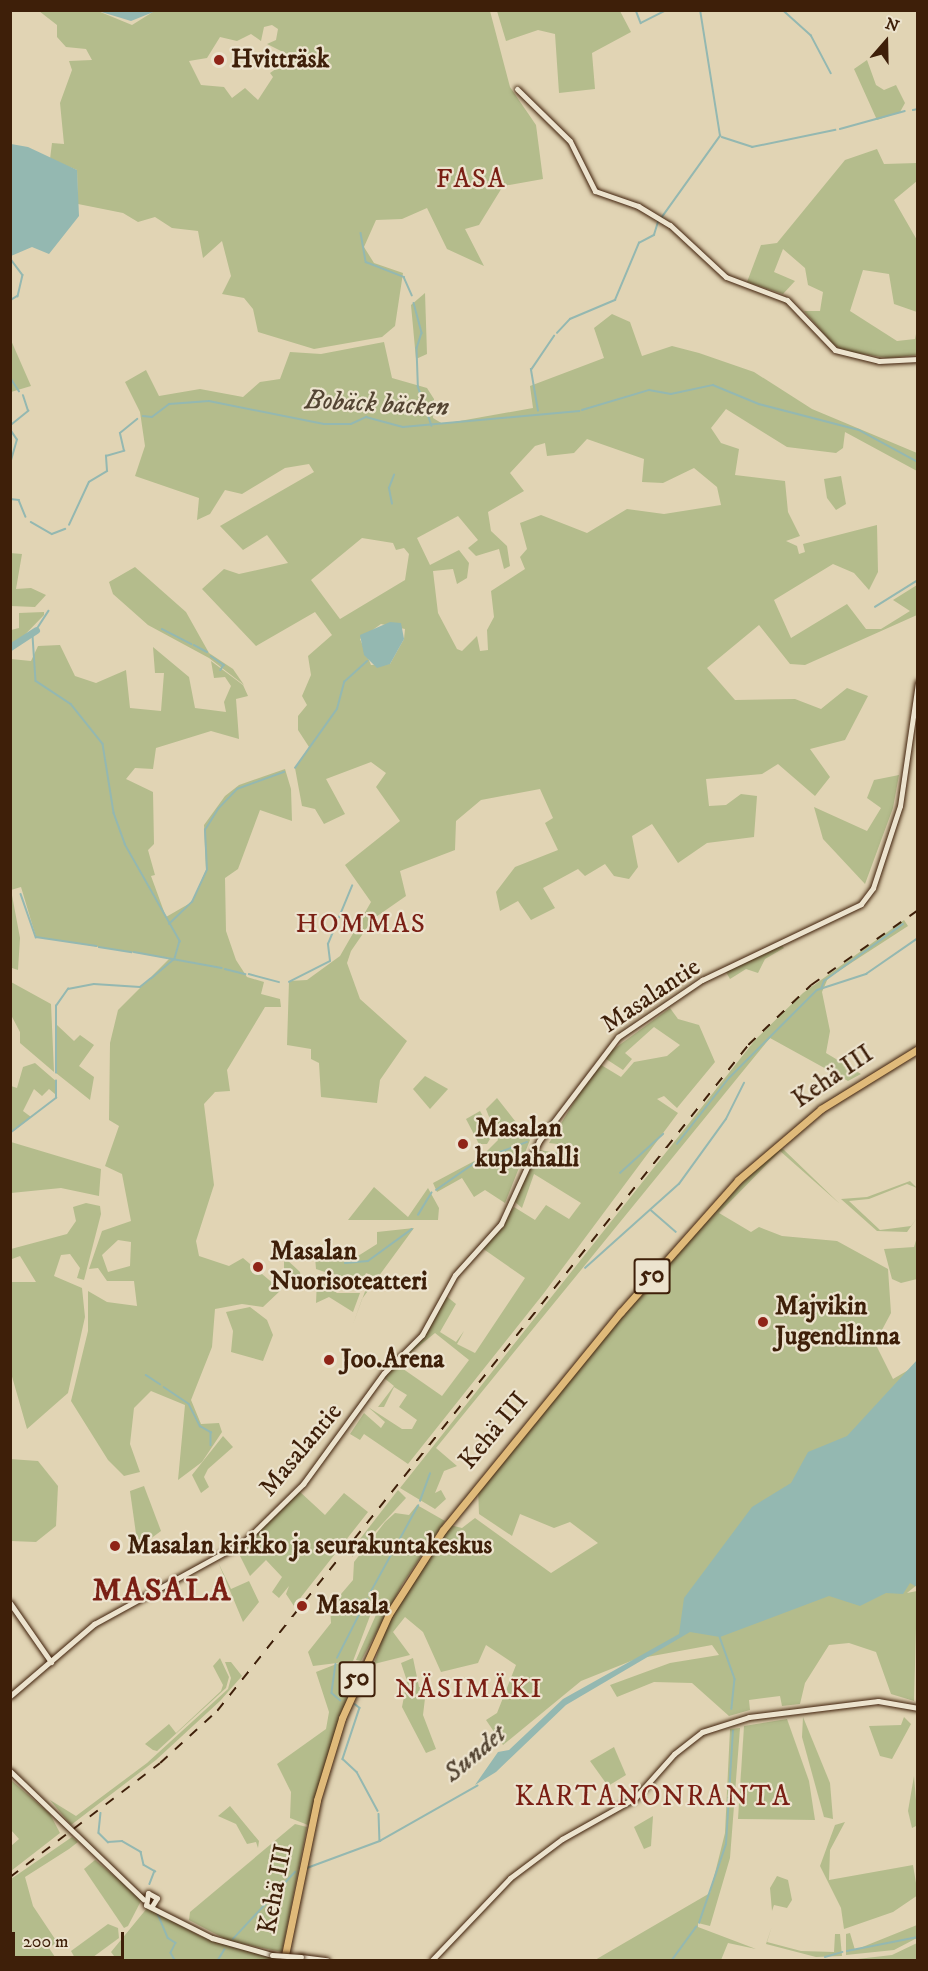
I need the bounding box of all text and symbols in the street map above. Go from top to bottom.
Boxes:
north arrow [856,12,916,72]
text: N [883,13,902,37]
place label: Hvitträsk [231,44,329,76]
marker: Hvitträsk [212,53,226,67]
district label: FASA [436,164,506,196]
water label: Bobäck bäcken [304,384,450,424]
district label: HOMMAS [296,909,426,941]
street label: Masalantie [596,952,706,1040]
street label: Kehä III [786,1039,880,1115]
place label: Masalan kuplahalli [475,1113,579,1174]
marker: Masalan kuplahalli [456,1137,470,1151]
place label: Masalan Nuorisoteatteri [270,1236,428,1298]
road number: 50 [632,1255,672,1297]
marker: Masalan Nuorisoteatteri [251,1260,265,1274]
place label: Majvikin Jugendlinna [775,1291,900,1352]
marker: Majvikin Jugendlinna [756,1315,770,1329]
place label: Joo.Arena [341,1344,444,1376]
marker: Joo.Arena [322,1353,336,1367]
street label: Kehä III [453,1386,535,1476]
street label: Masalantie [253,1397,349,1503]
place label: Masalan kirkko ja seurakuntakeskus [127,1530,492,1562]
marker: Masalan kirkko ja seurakuntakeskus [108,1539,122,1553]
district label: MASALA [92,1572,232,1610]
place label: Masala [316,1590,389,1622]
marker: Masala [293,1597,311,1615]
road number: 50 [338,1658,376,1700]
district label: NÄSIMÄKI [395,1674,543,1706]
water label: Sundet [437,1718,513,1790]
district label: KARTANONRANTA [515,1780,791,1814]
street label: Kehä III [252,1841,300,1937]
scale bar [15,1920,128,1958]
text: 200 m [23,1931,69,1953]

